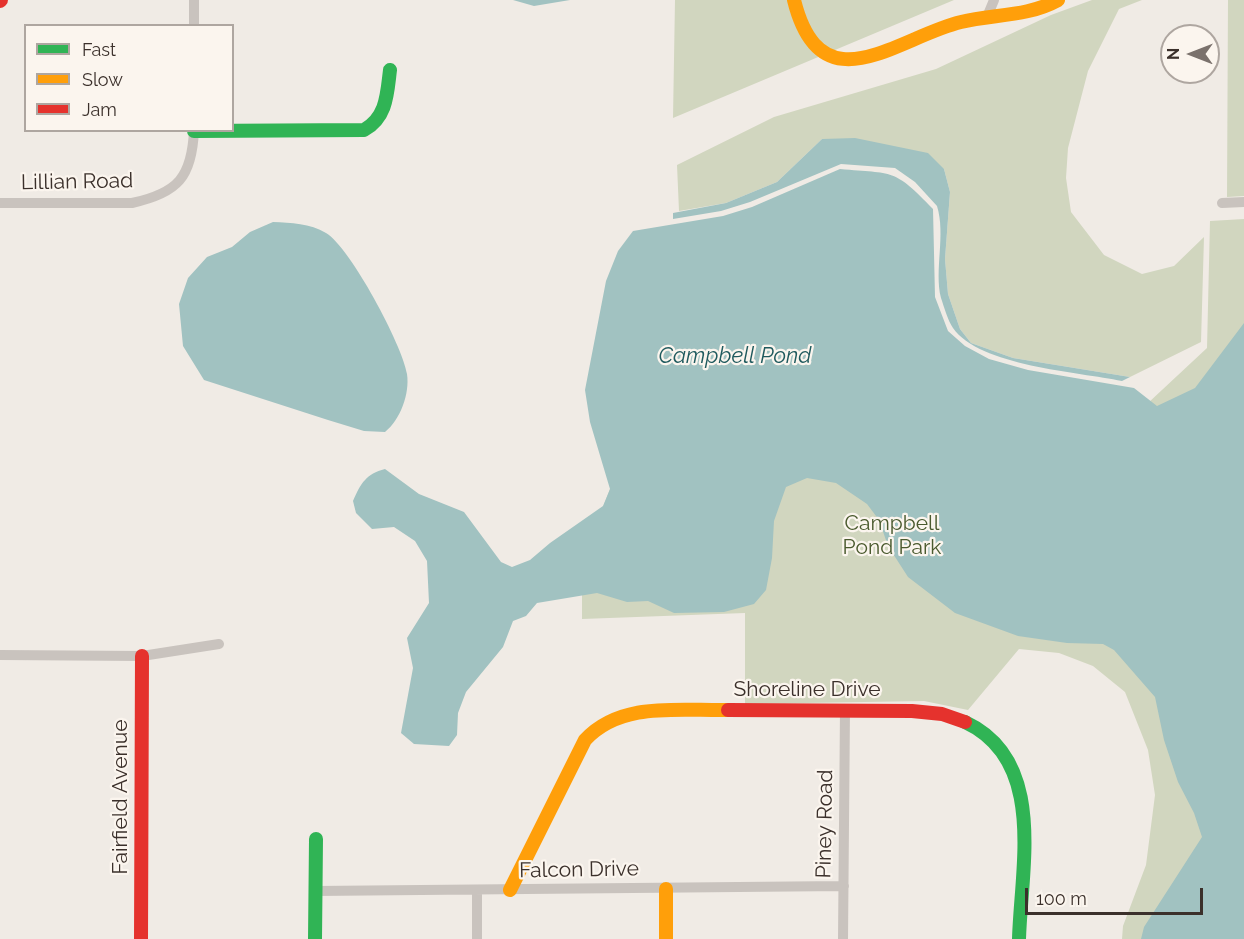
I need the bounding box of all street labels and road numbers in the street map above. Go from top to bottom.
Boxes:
street label: Lillian Road [21,168,133,196]
street label: Shoreline Drive [733,677,881,703]
street label: Fairfield Avenue [108,719,134,875]
street label: Piney Road [811,769,839,879]
street label: Falcon Drive [519,856,639,884]

